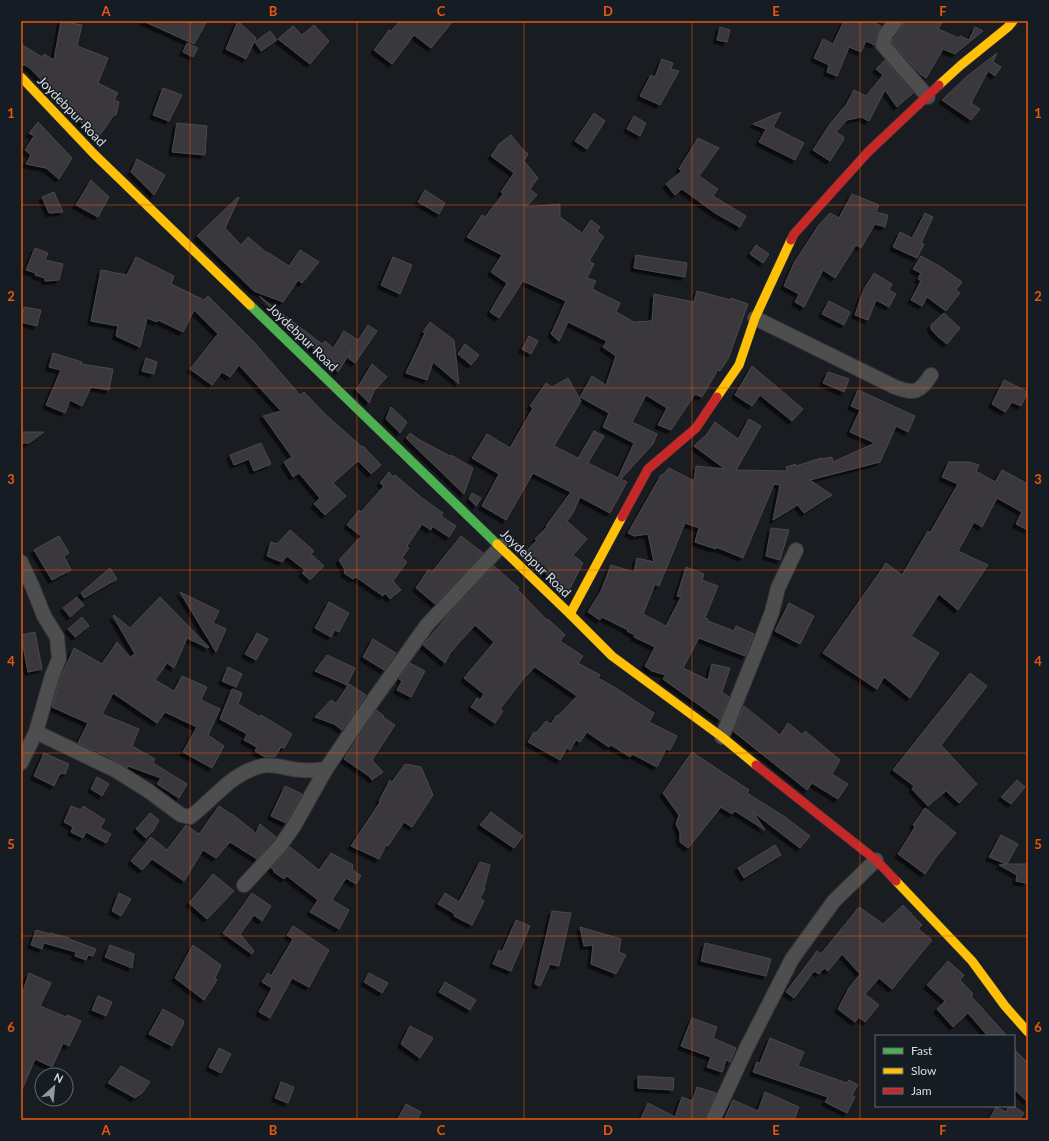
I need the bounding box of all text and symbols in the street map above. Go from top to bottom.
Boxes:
text: A [100,3,111,19]
text: B [269,3,278,19]
text: C [437,3,446,19]
text: D [603,3,613,19]
text: E [772,3,780,19]
text: F [939,3,947,19]
street label: Joydebpur Road [34,73,110,149]
text: 1 [7,105,15,121]
text: 1 [1034,105,1042,121]
text: 2 [7,288,15,304]
text: 2 [1034,288,1042,304]
street label: Joydebpur Road [265,299,341,375]
text: 3 [7,471,15,487]
text: 3 [1034,471,1042,487]
street label: Joydebpur Road [498,525,574,601]
text: 4 [7,653,15,669]
text: 4 [1034,653,1042,669]
text: 5 [7,836,15,852]
text: 5 [1034,836,1042,852]
text: 6 [7,1019,15,1035]
text: 6 [1034,1019,1042,1035]
legend [875,1035,1015,1107]
text: Fast [911,1043,933,1058]
text: Slow [911,1063,937,1078]
north arrow [34,1067,74,1107]
text: N [52,1070,65,1085]
text: Jam [911,1083,932,1098]
text: A [100,1122,111,1138]
text: B [269,1122,278,1138]
text: C [437,1122,446,1138]
text: D [603,1122,613,1138]
text: E [772,1122,780,1138]
text: F [939,1122,947,1138]

